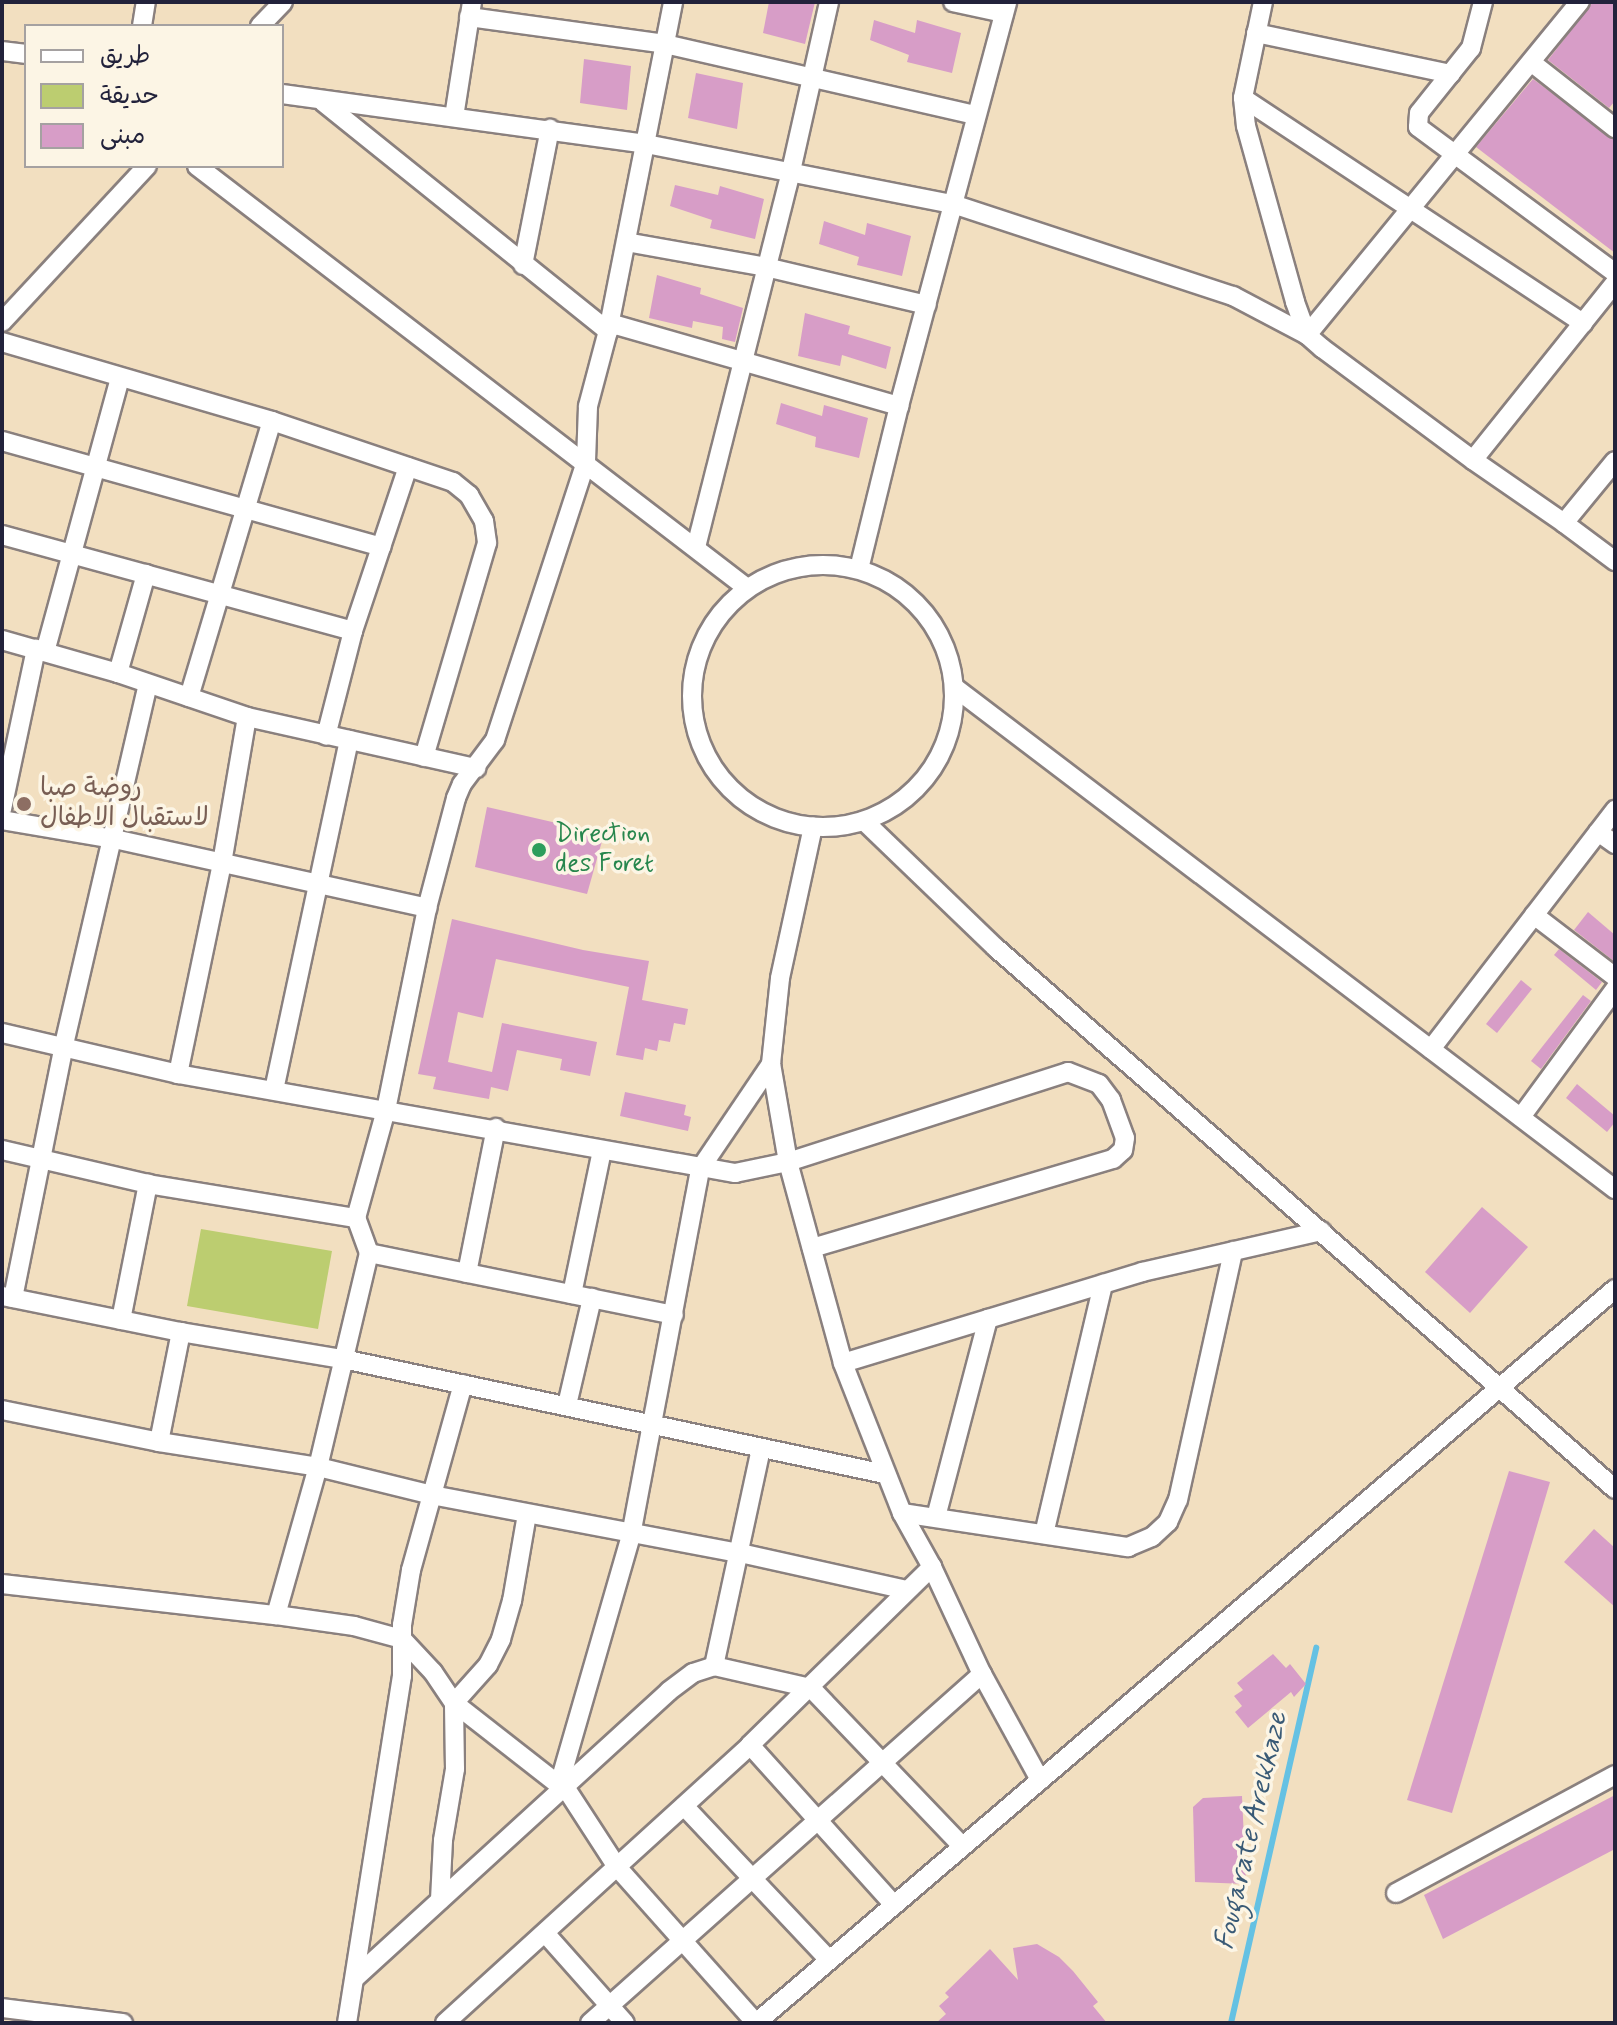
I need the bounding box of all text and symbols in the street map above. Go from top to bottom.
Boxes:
legend [24,24,284,168]
text: طريق [100,41,150,72]
text: حديقة [100,81,159,112]
text: مبنى [100,121,145,152]
place label: روضة صبا لاستقبال الاطفال [40,773,209,834]
marker: روضة صبا لاستقبال الاطفال [15,795,33,813]
place label: Direction des Foret [555,819,658,880]
marker: Direction des Foret [530,841,548,859]
water label: Fougarate Arekkaze [1208,1707,1296,1955]

